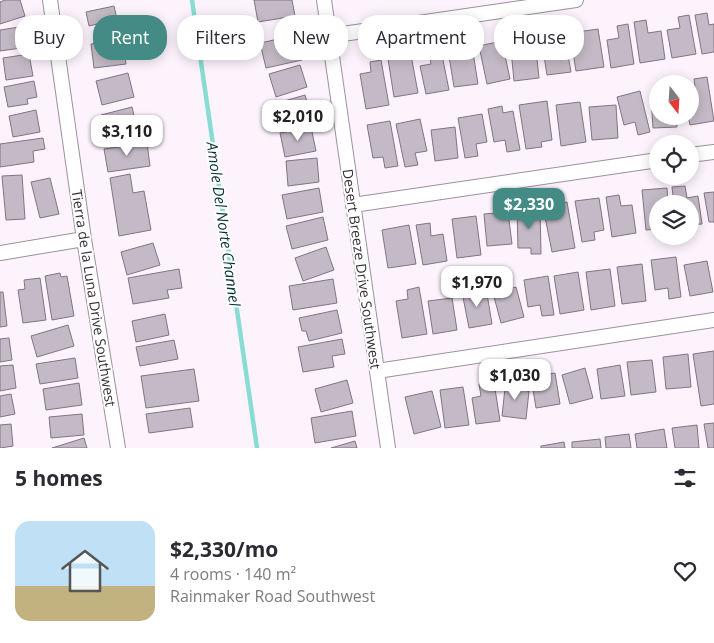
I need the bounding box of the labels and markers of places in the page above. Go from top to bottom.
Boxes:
pin: $2,010 [257,100,339,142]
pin: $3,110 [86,114,168,157]
pin: $2,330 [488,188,570,230]
pin: $1,970 [436,266,518,308]
pin: $1,030 [474,358,556,401]

